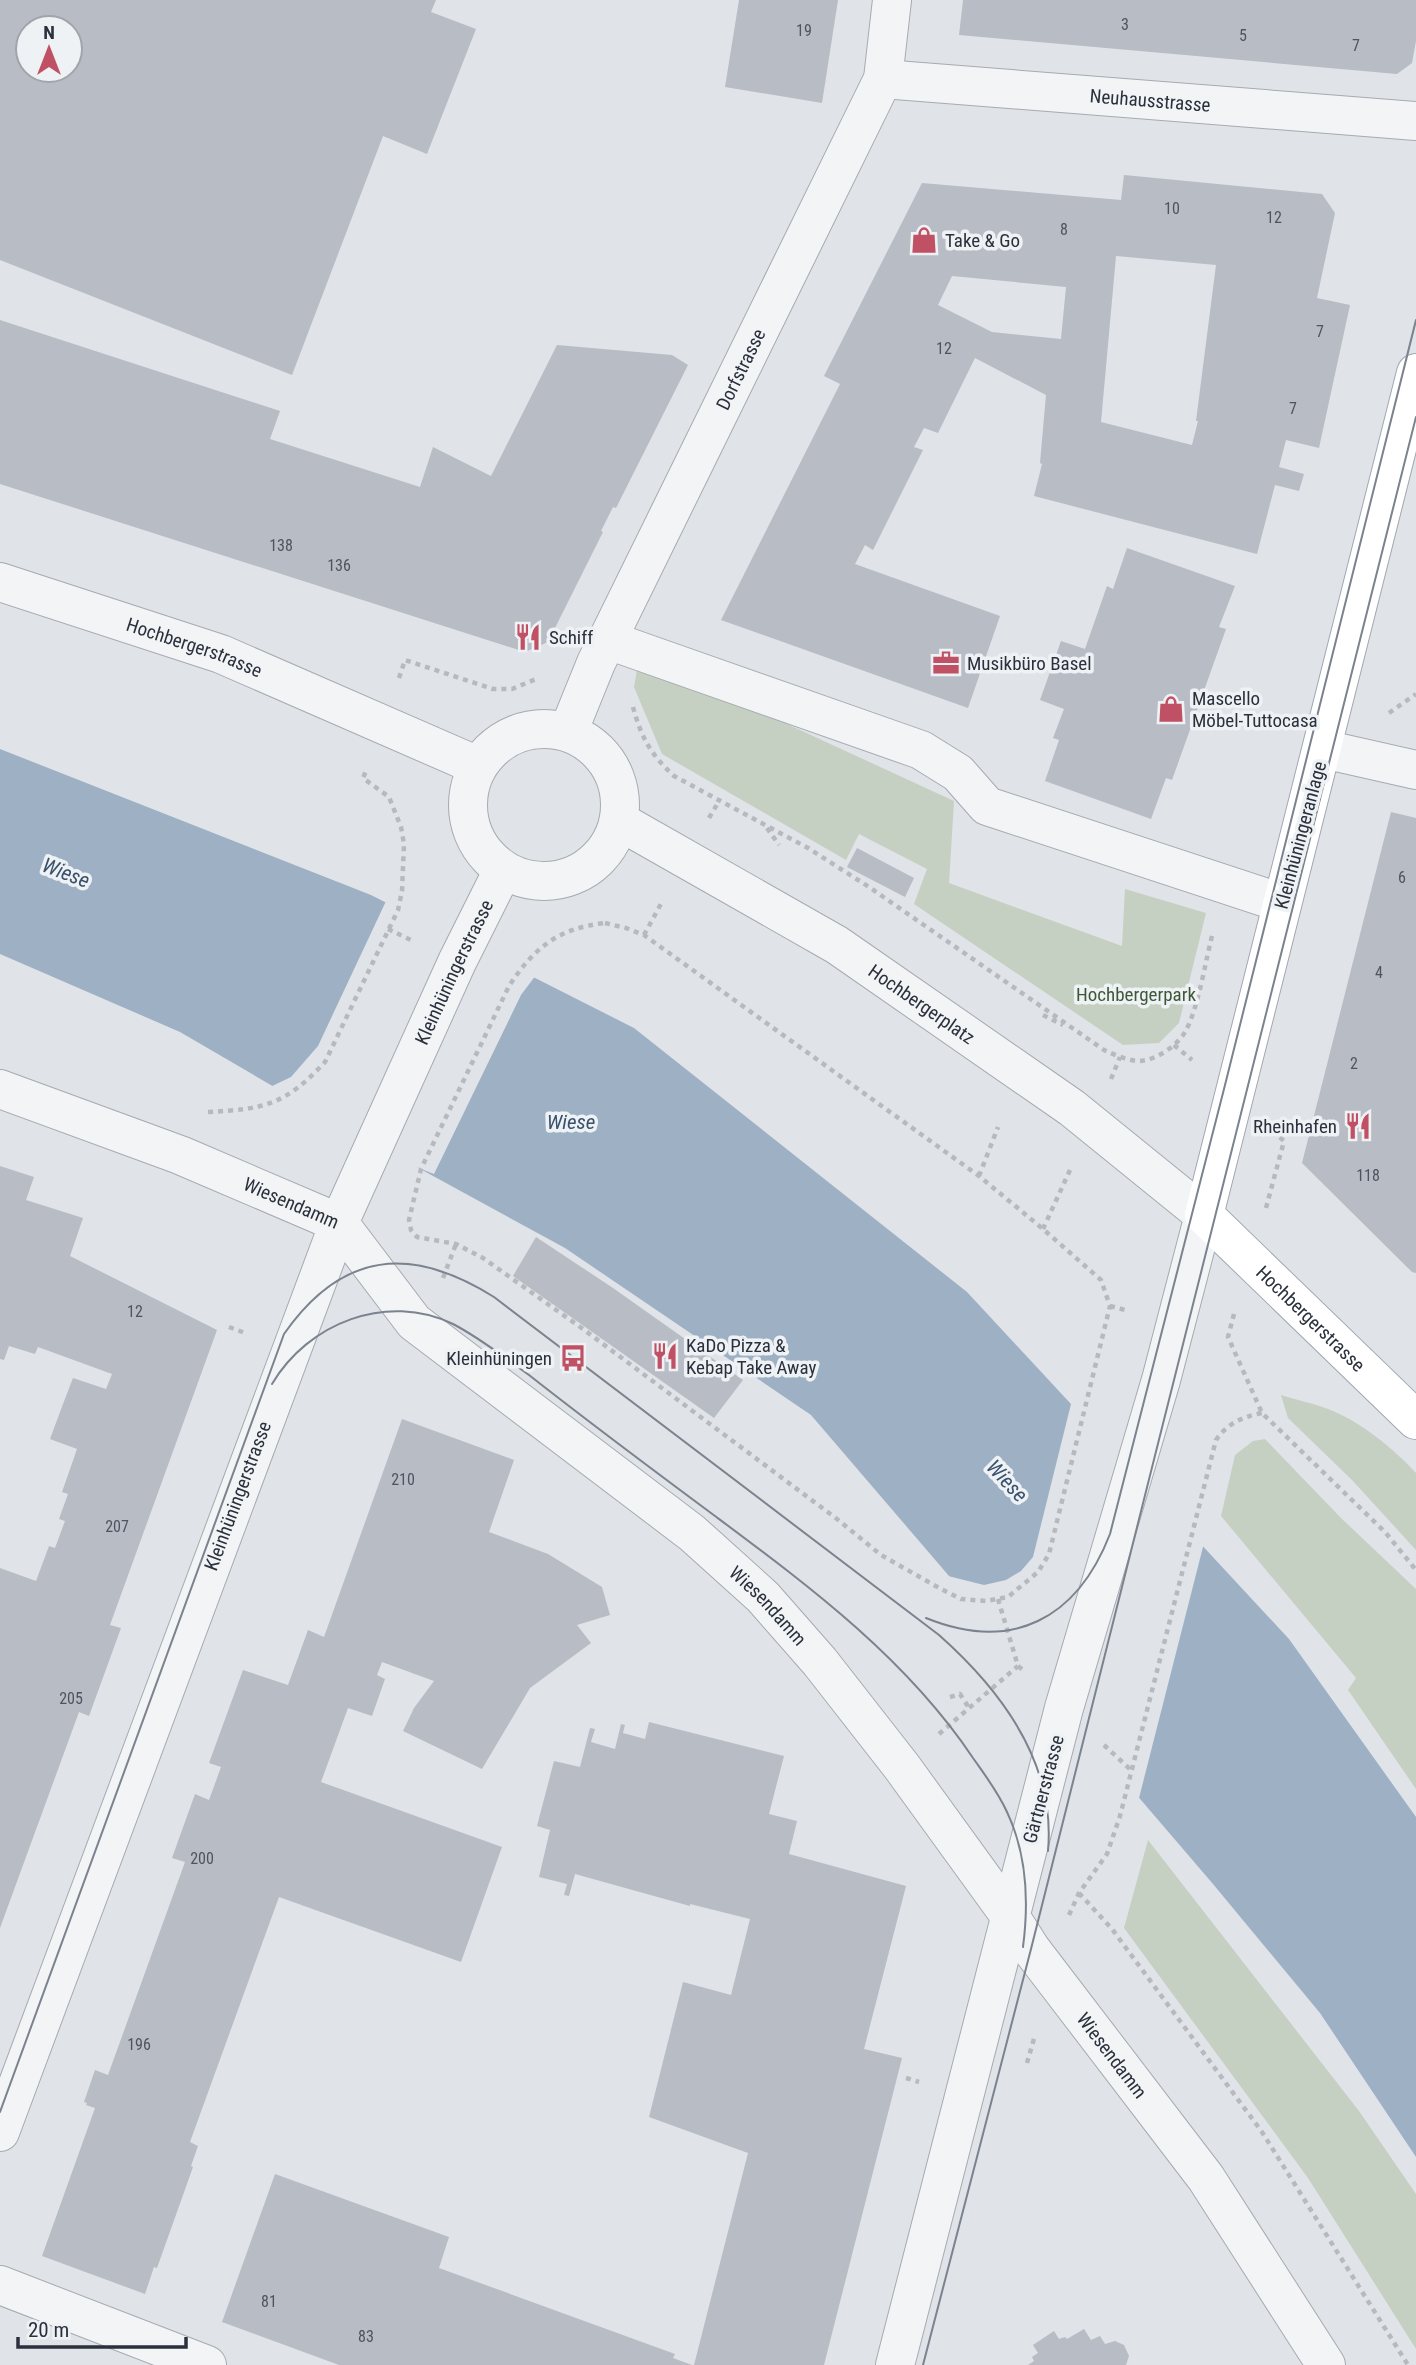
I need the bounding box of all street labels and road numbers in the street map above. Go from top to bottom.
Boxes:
street label: Neuhausstrasse [1089,84,1211,117]
street label: Dorfstrasse [711,325,771,414]
street label: Hochbergerstrasse [124,613,266,683]
street label: Kleinhüningeranlage [1270,759,1331,912]
street label: Kleinhüningerstrasse [410,896,498,1048]
street label: Hochbergerplatz [864,959,979,1049]
street label: Wiesendamm [240,1173,343,1234]
street label: Hochbergerstrasse [1251,1261,1370,1377]
street label: Kleinhüningerstrasse [199,1418,276,1574]
street label: Wiesendamm [724,1561,811,1650]
street label: Gärtnerstrasse [1018,1732,1069,1846]
street label: Wiesendamm [1072,2008,1152,2103]

